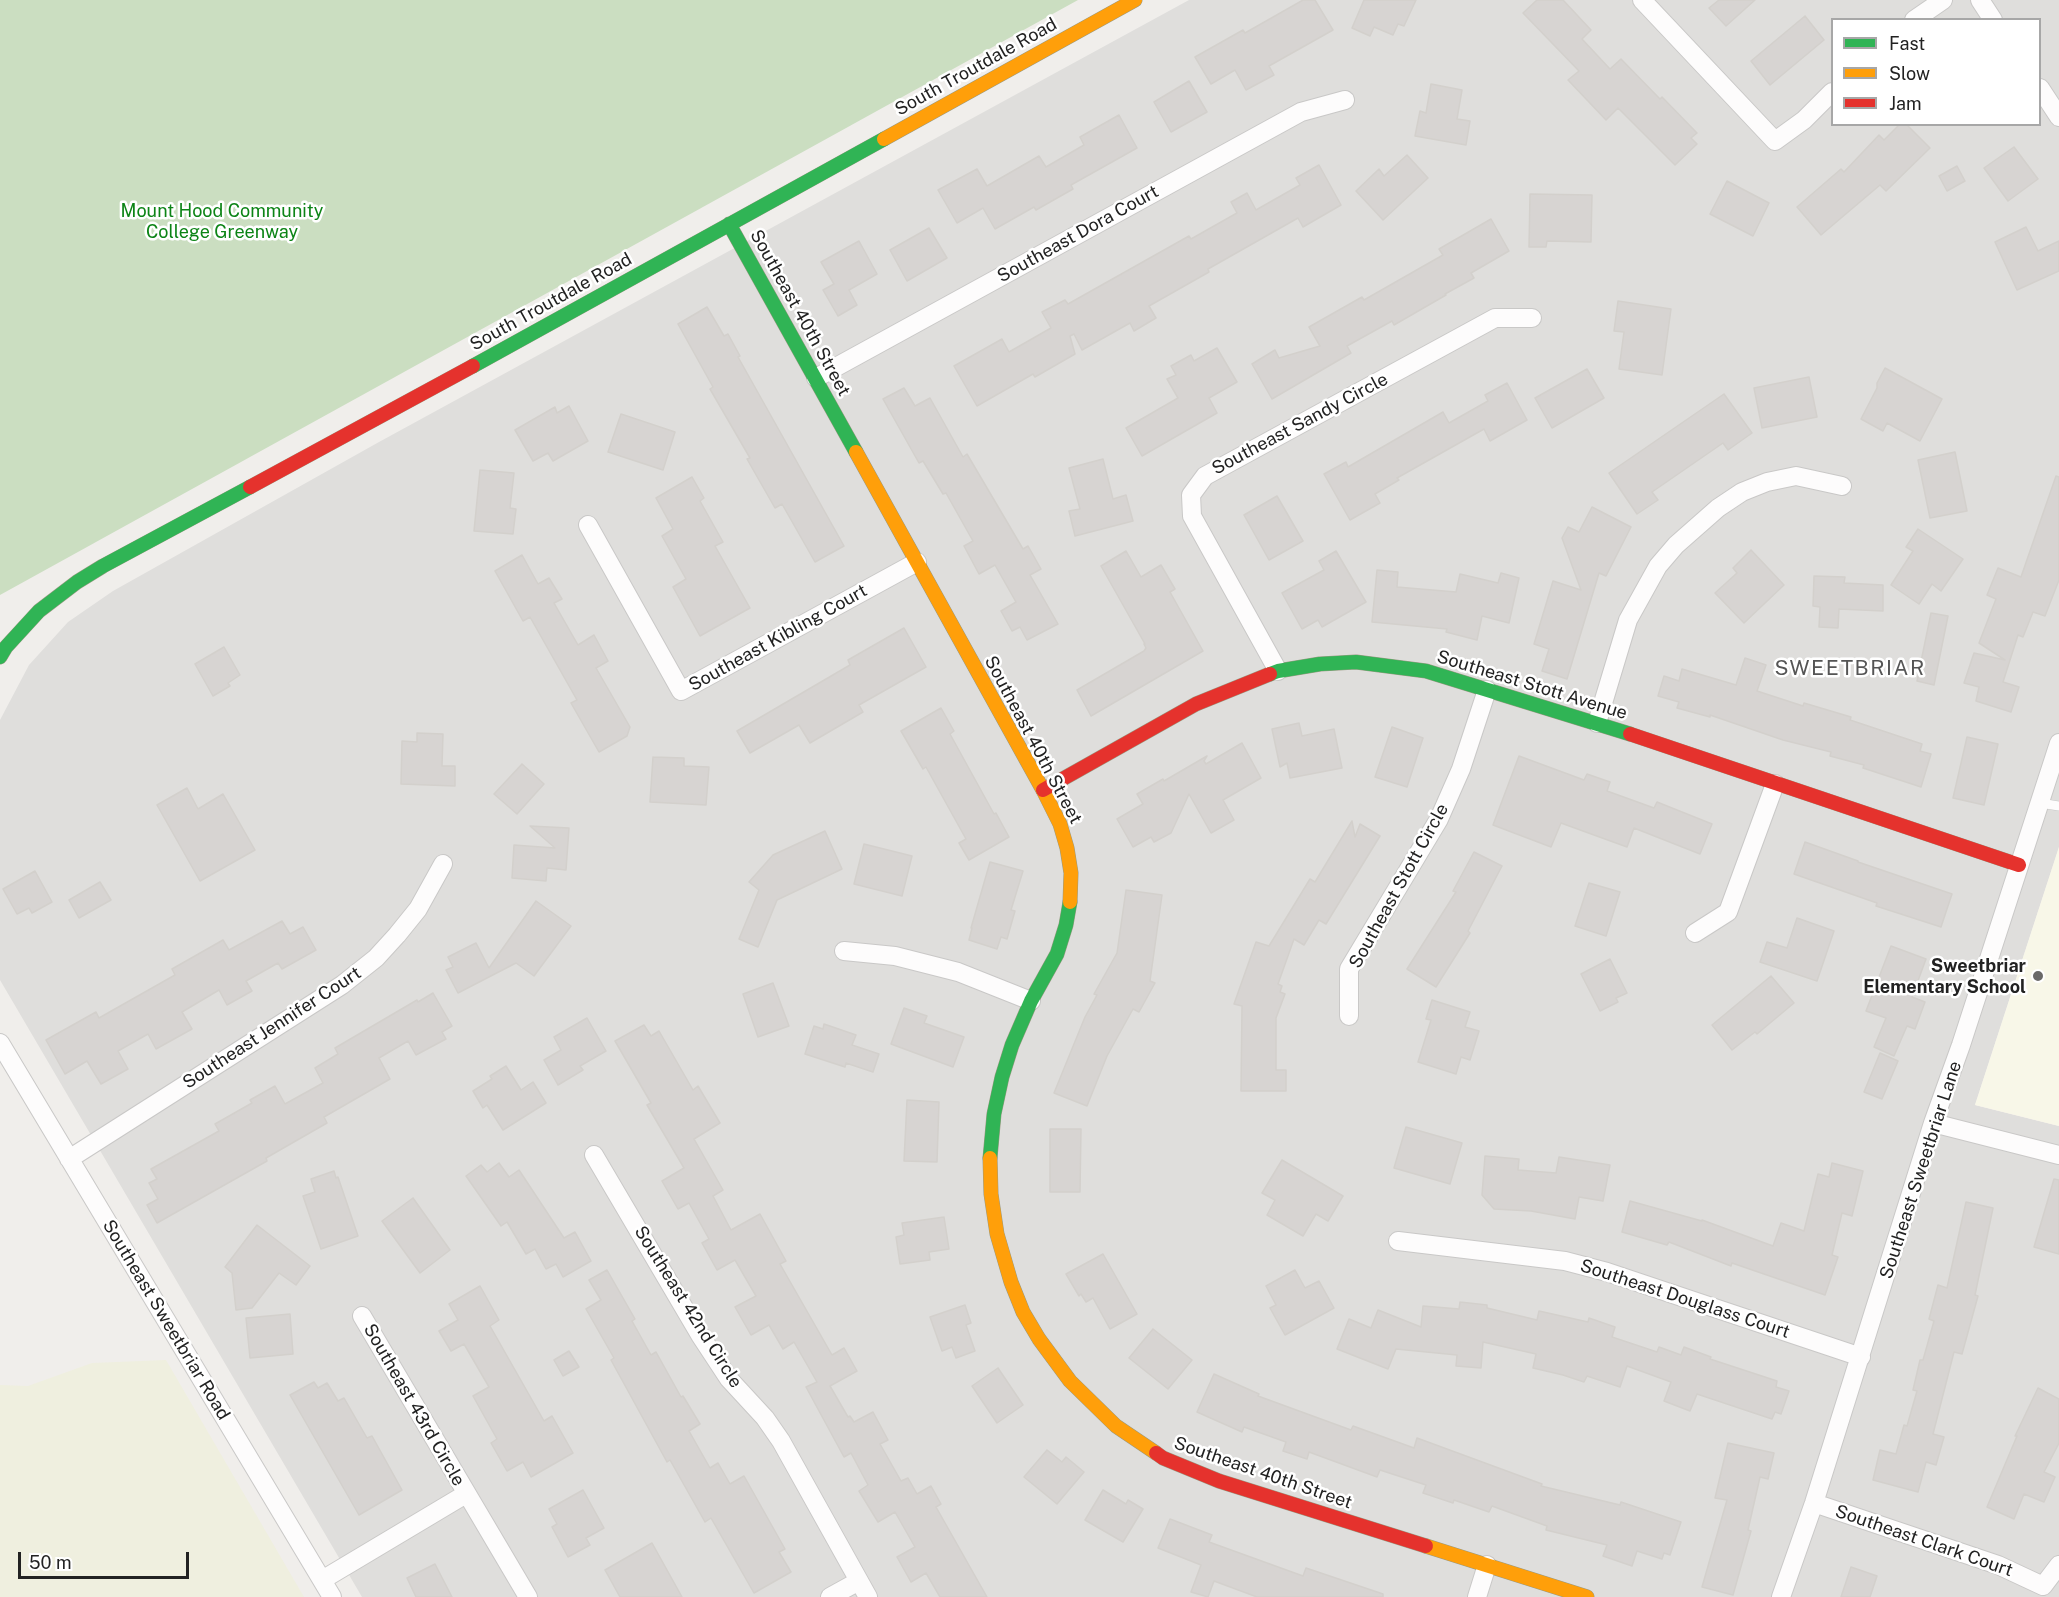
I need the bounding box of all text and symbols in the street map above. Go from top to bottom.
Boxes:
street label: South Troutdale Road [891,14,1061,120]
legend [1831,18,2041,126]
text: Fast [1889,33,1925,54]
text: Slow [1889,63,1930,84]
text: Jam [1889,93,1922,114]
street label: Southeast Dora Court [994,181,1162,287]
park label: Mount Hood Community College Greenway [121,200,323,242]
street label: Southeast 40th Street [745,226,855,400]
street label: South Troutdale Road [466,249,636,355]
street label: Southeast Sandy Circle [1208,368,1392,480]
street label: Southeast Kibling Court [685,580,871,696]
street label: Southeast Stott Avenue [1434,646,1630,724]
street label: Southeast 40th Street [980,652,1086,828]
district label: SWEETBRIAR [1774,656,1926,682]
street label: Southeast Stott Circle [1345,800,1453,972]
place label: Sweetbriar Elementary School [1863,955,2026,998]
street label: Southeast Jennifer Court [179,962,365,1094]
marker: Sweetbriar Elementary School [2031,969,2045,983]
street label: Southeast Sweetbriar Lane [1876,1058,1966,1282]
street label: Southeast Sweetbriar Road [98,1216,234,1424]
street label: Southeast 42nd Circle [629,1222,747,1392]
street label: Southeast Douglass Court [1577,1255,1793,1343]
street label: Southeast 43rd Circle [359,1320,469,1490]
street label: Southeast 40th Street [1171,1432,1355,1514]
street label: Southeast Clark Court [1832,1500,2016,1582]
scale bar [21,1540,192,1578]
text: 50 m [29,1552,72,1573]

